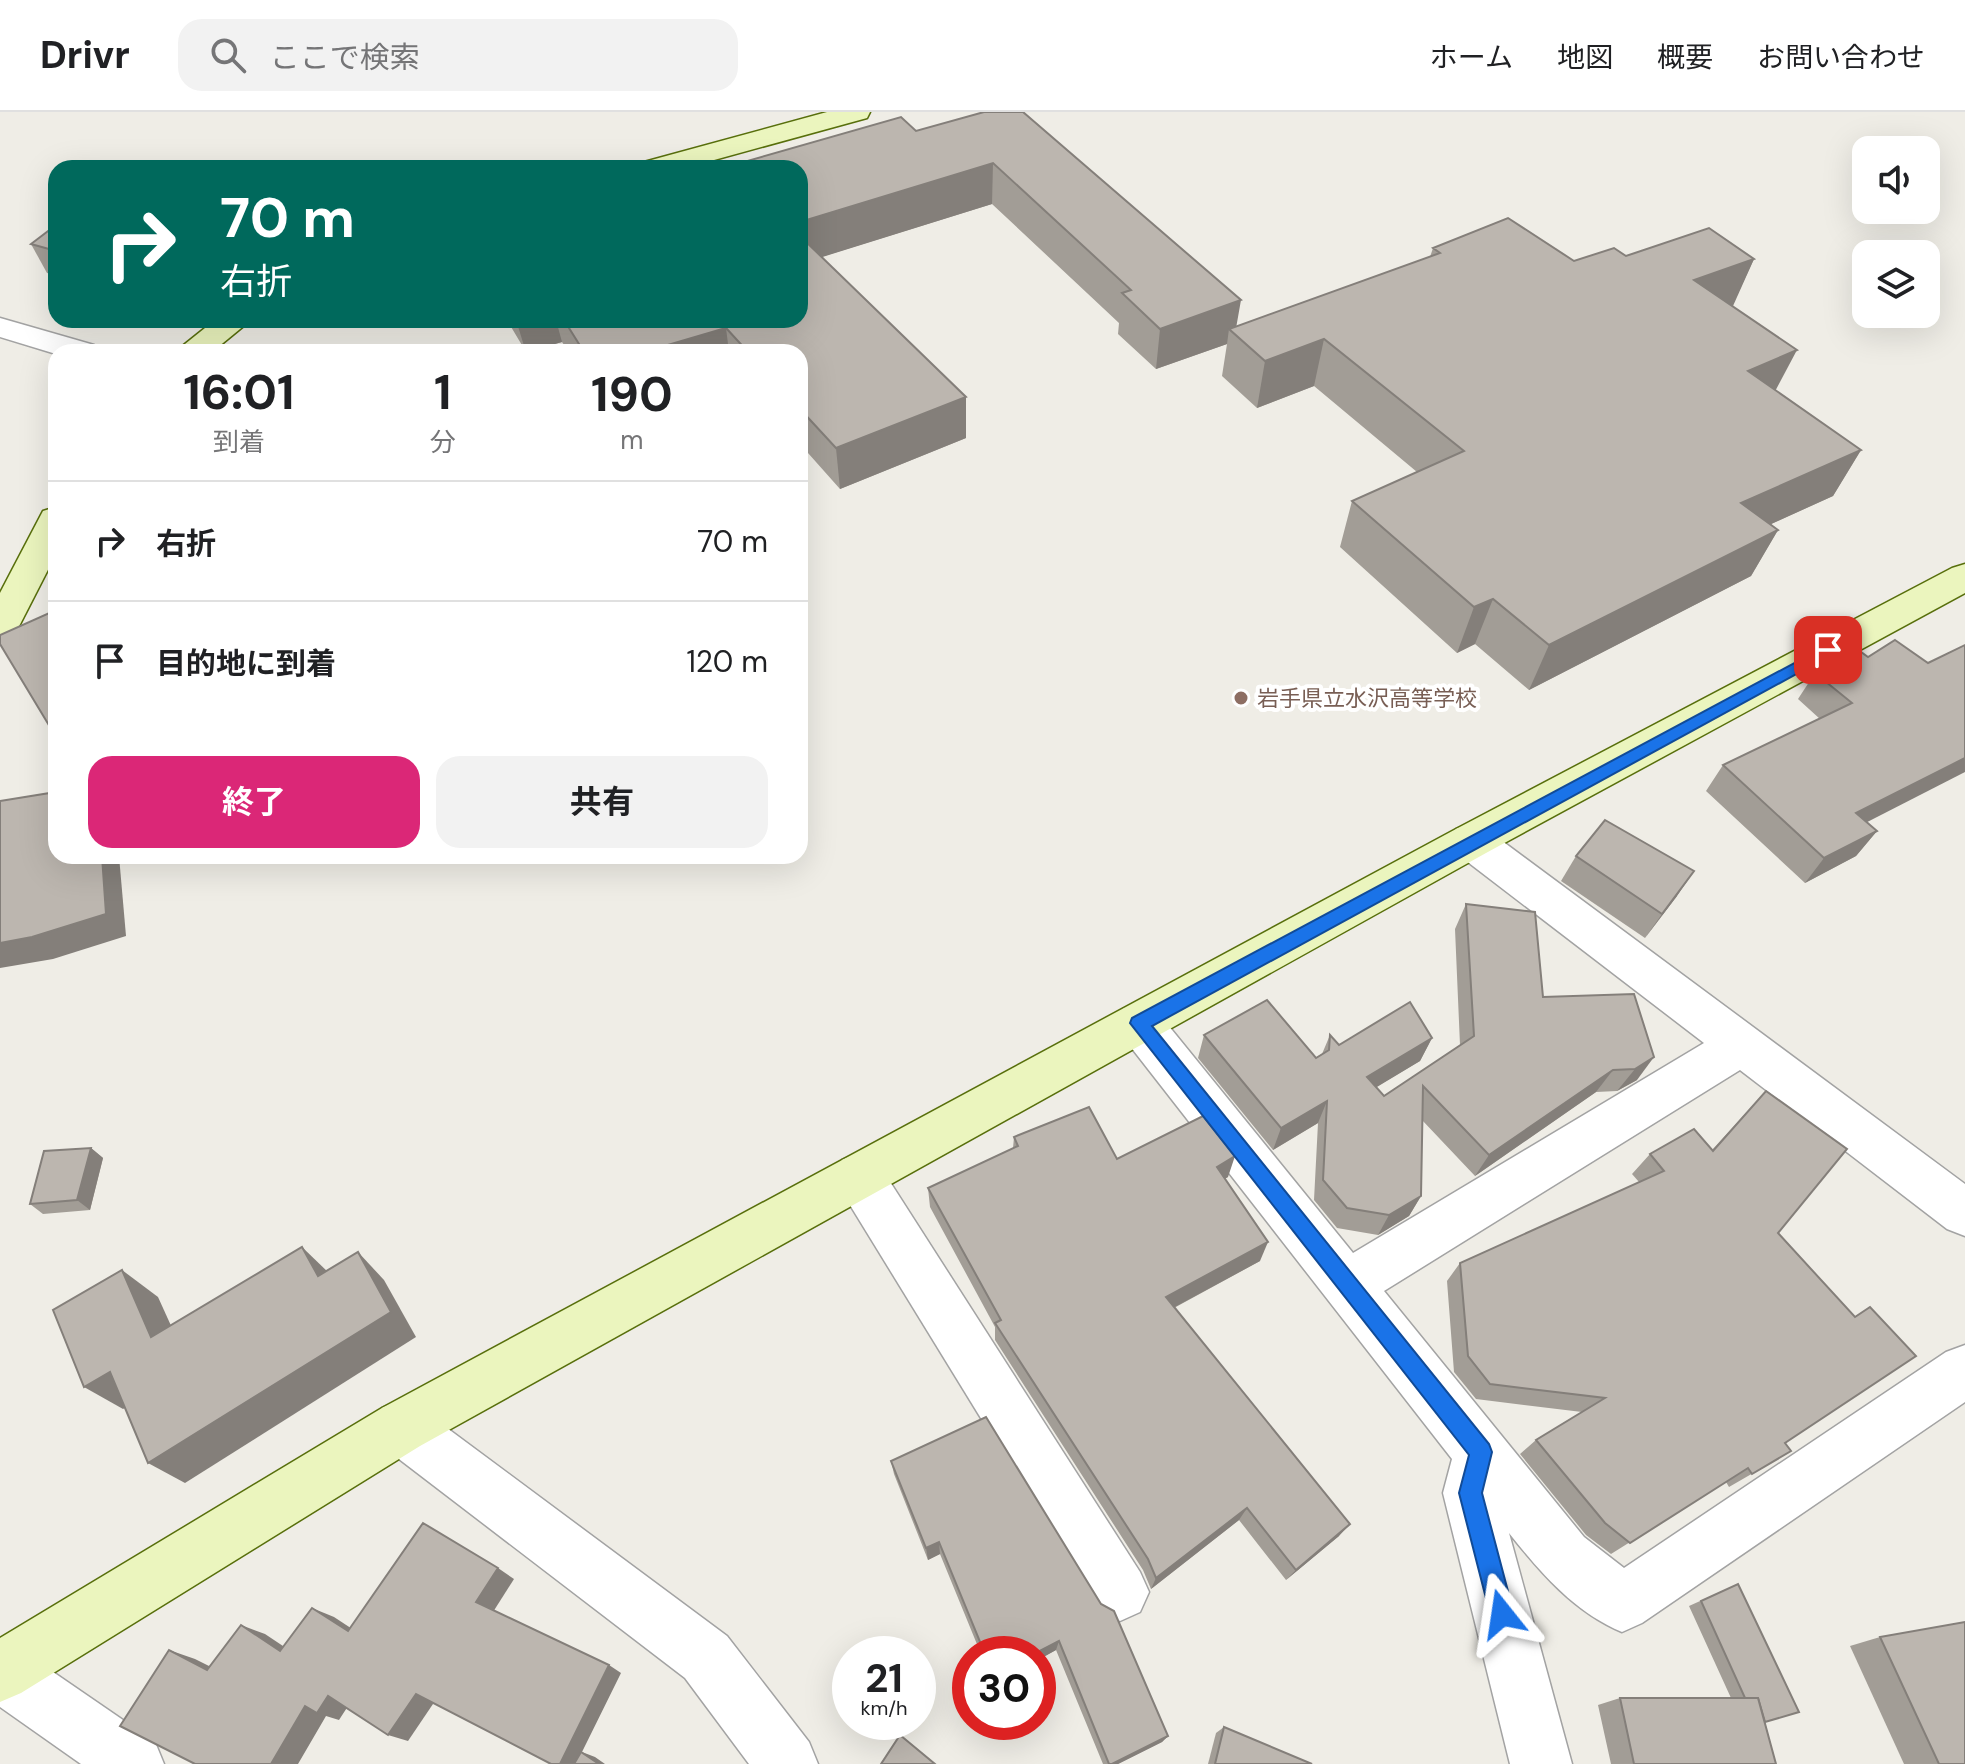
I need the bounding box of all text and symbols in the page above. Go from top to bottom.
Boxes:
search box [178,19,738,91]
text: Drivr [40,30,130,80]
icon: search [206,33,250,77]
text: ここで検索 [270,38,420,77]
text: ホーム [1430,39,1513,76]
text: 地図 [1557,39,1613,76]
text: 概要 [1657,39,1713,76]
text: お問い合わせ [1757,39,1925,76]
map controls [1852,136,1940,328]
button: sound [1852,136,1940,224]
text: 70 m [220,181,355,254]
icon: right [88,192,192,296]
button: layers [1852,240,1940,328]
text: 右折 [220,258,292,305]
text: 16:01 [183,361,295,424]
text: 1 [434,361,452,424]
text: 190 [591,363,673,426]
text: m [620,423,643,457]
text: 到着 [213,425,265,459]
text: 分 [430,425,456,459]
icon: right [88,519,132,563]
text: 70 m [697,522,768,561]
text: 右折 [156,524,216,563]
pin [1794,616,1862,684]
icon: arrive [1806,628,1850,672]
icon: arrive [88,639,132,683]
text: 120 m [686,642,768,681]
text: 目的地に到着 [156,644,336,683]
place label: 岩手県立水沢高等学校 [1257,684,1477,713]
marker: 岩手県立水沢高等学校 [1232,689,1250,707]
button: 終了 [88,756,420,848]
button: 共有 [436,756,768,848]
position arrow [1460,1572,1544,1656]
speed limit sign: 30 [952,1636,1056,1740]
text: 21 [865,1652,903,1704]
text: km/h [860,1695,908,1721]

